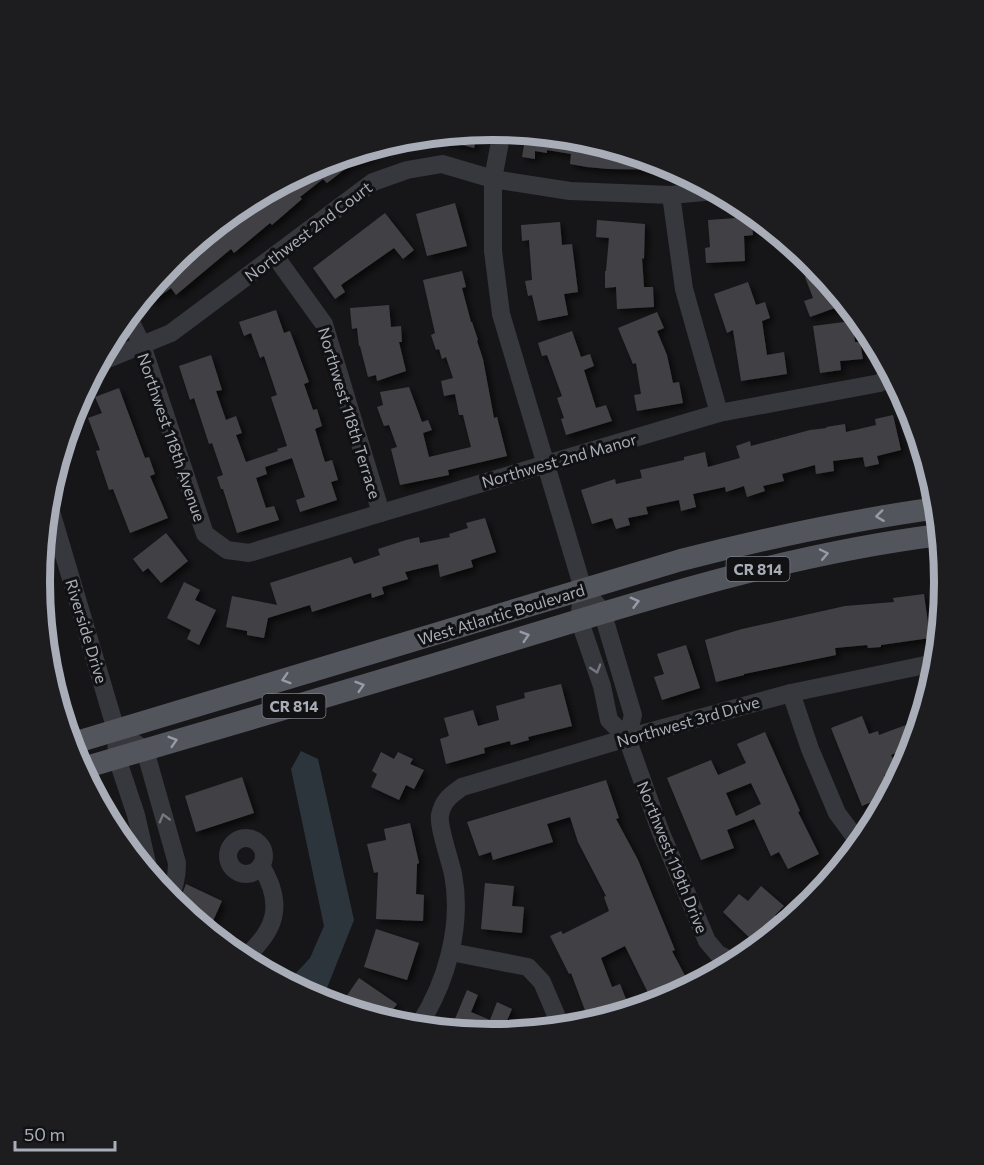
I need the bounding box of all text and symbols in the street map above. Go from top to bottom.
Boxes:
street label: Northwest 2nd Court [241,177,376,285]
street label: Northwest 118th Terrace [315,325,385,501]
street label: Northwest 118th Avenue [134,350,210,524]
street label: Northwest 2nd Manor [479,429,639,491]
one-way arrow [875,509,884,521]
one-way arrow [819,548,829,561]
road number: CR 814 [726,557,789,581]
street label: Riverside Drive [62,577,112,685]
street label: West Atlantic Boulevard [415,580,587,648]
one-way arrow [629,597,640,609]
one-way arrow [519,631,530,643]
one-way arrow [589,663,601,674]
one-way arrow [281,672,292,684]
one-way arrow [354,681,365,693]
street label: Northwest 3rd Drive [614,692,762,750]
road number: CR 814 [262,694,326,718]
one-way arrow [167,736,178,748]
street label: Northwest 119th Drive [634,778,712,936]
one-way arrow [159,813,171,823]
scale bar [15,1114,116,1152]
text: 50 m [24,1123,65,1145]

